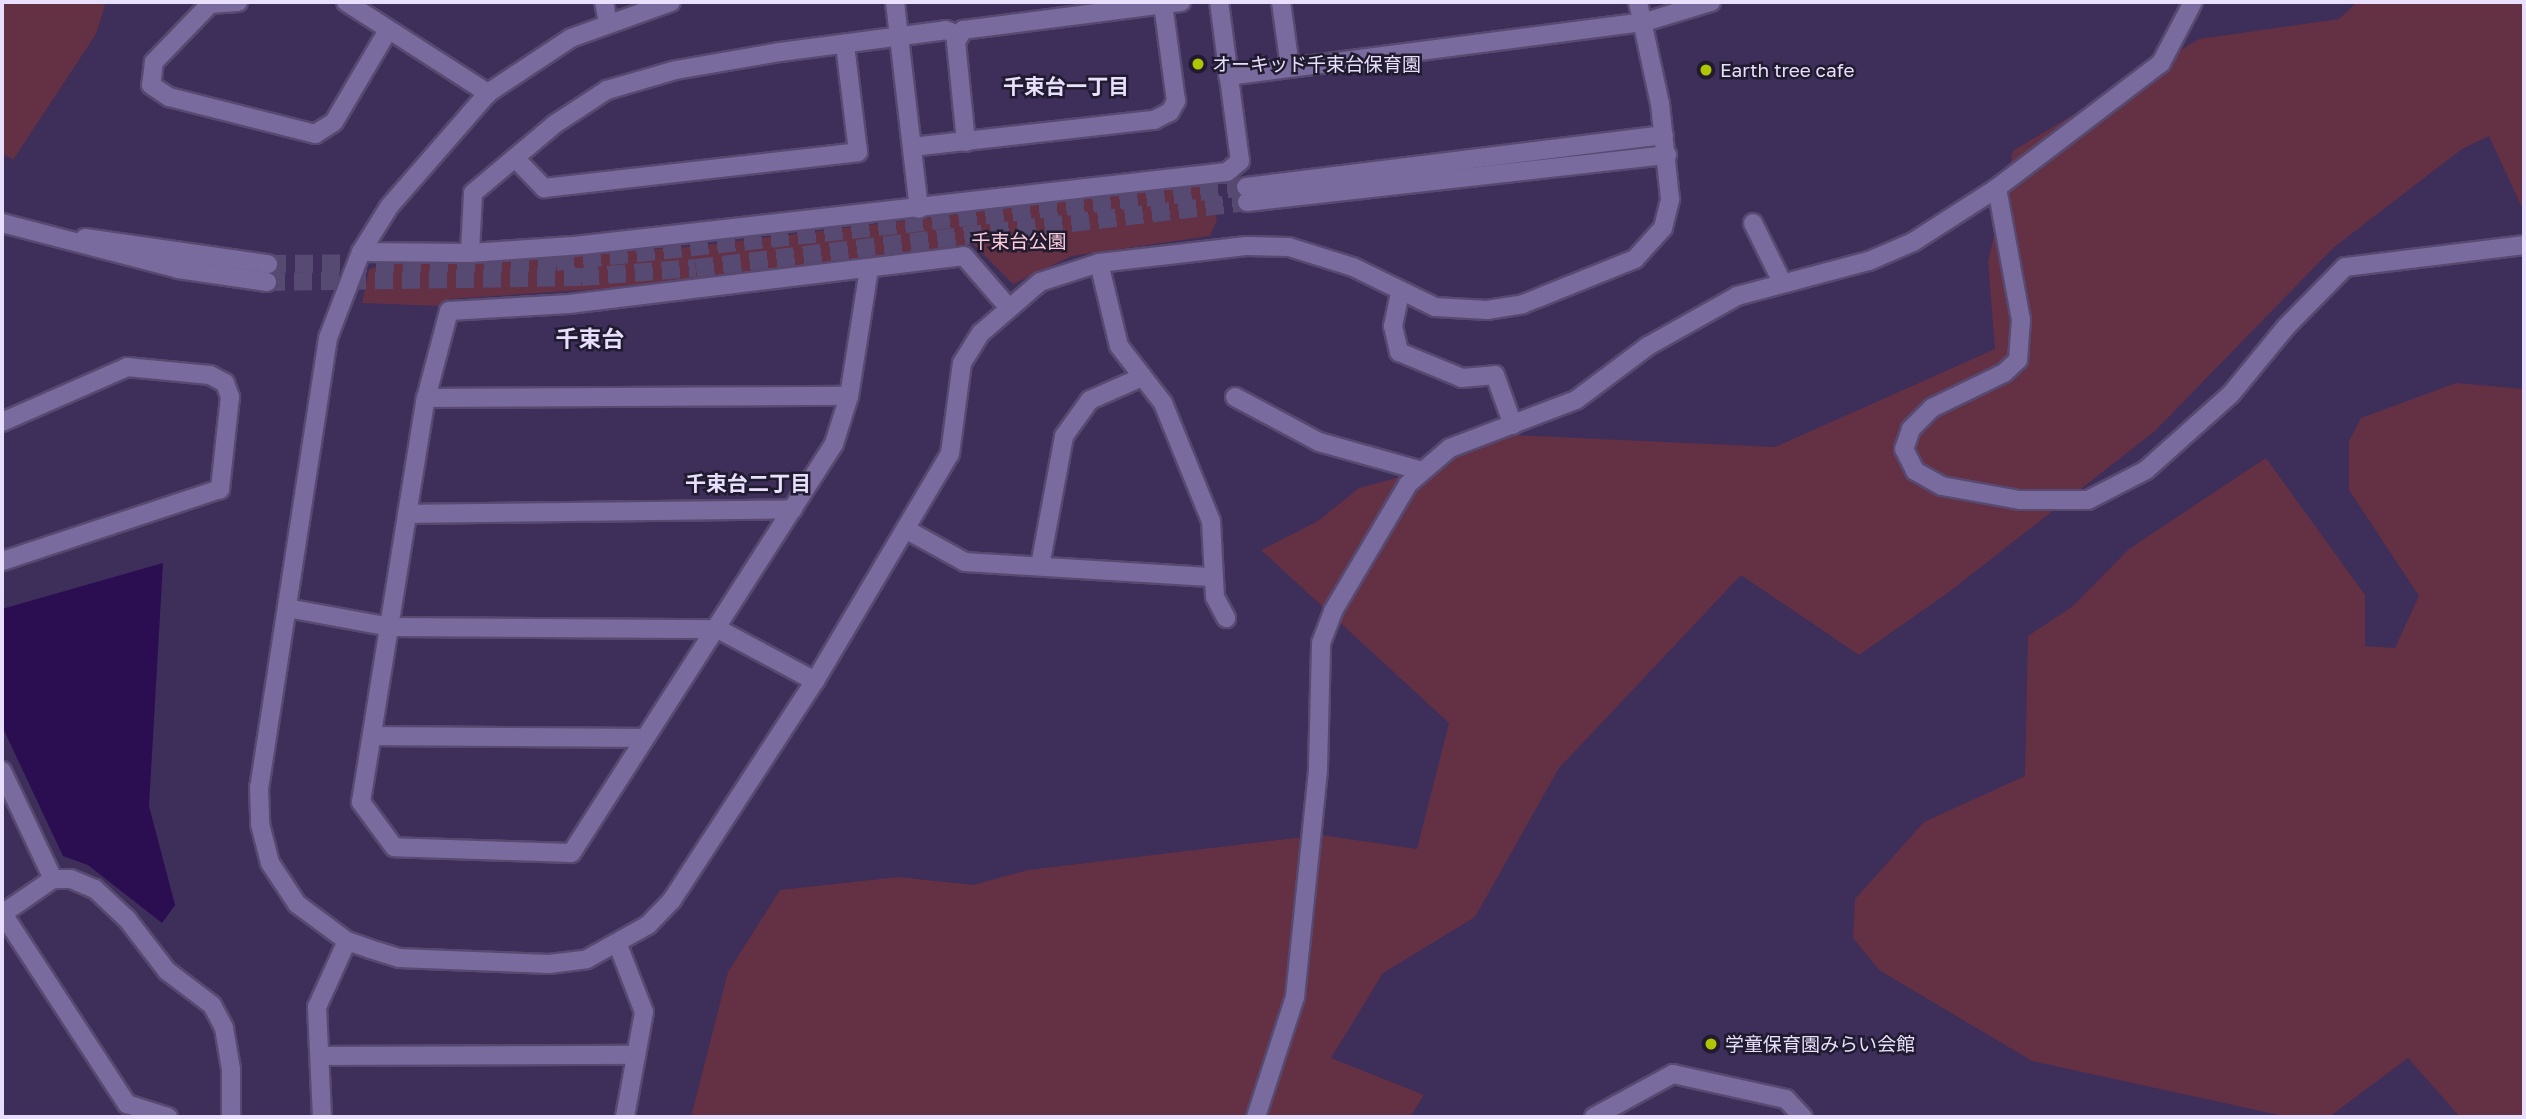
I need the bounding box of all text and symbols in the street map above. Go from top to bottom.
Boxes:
place label: オーキッド千束台保育園 [1212,53,1421,75]
marker: オーキッド千束台保育園 [1190,56,1206,72]
place label: Earth tree cafe [1720,59,1854,81]
marker: Earth tree cafe [1698,62,1714,78]
district label: 千束台一丁目 [1003,73,1129,99]
park label: 千束台公園 [972,230,1066,252]
district label: 千束台 [556,324,624,352]
district label: 千束台二丁目 [685,470,811,496]
place label: 学童保育園みらい会館 [1725,1033,1915,1055]
marker: 学童保育園みらい会館 [1703,1036,1719,1052]

